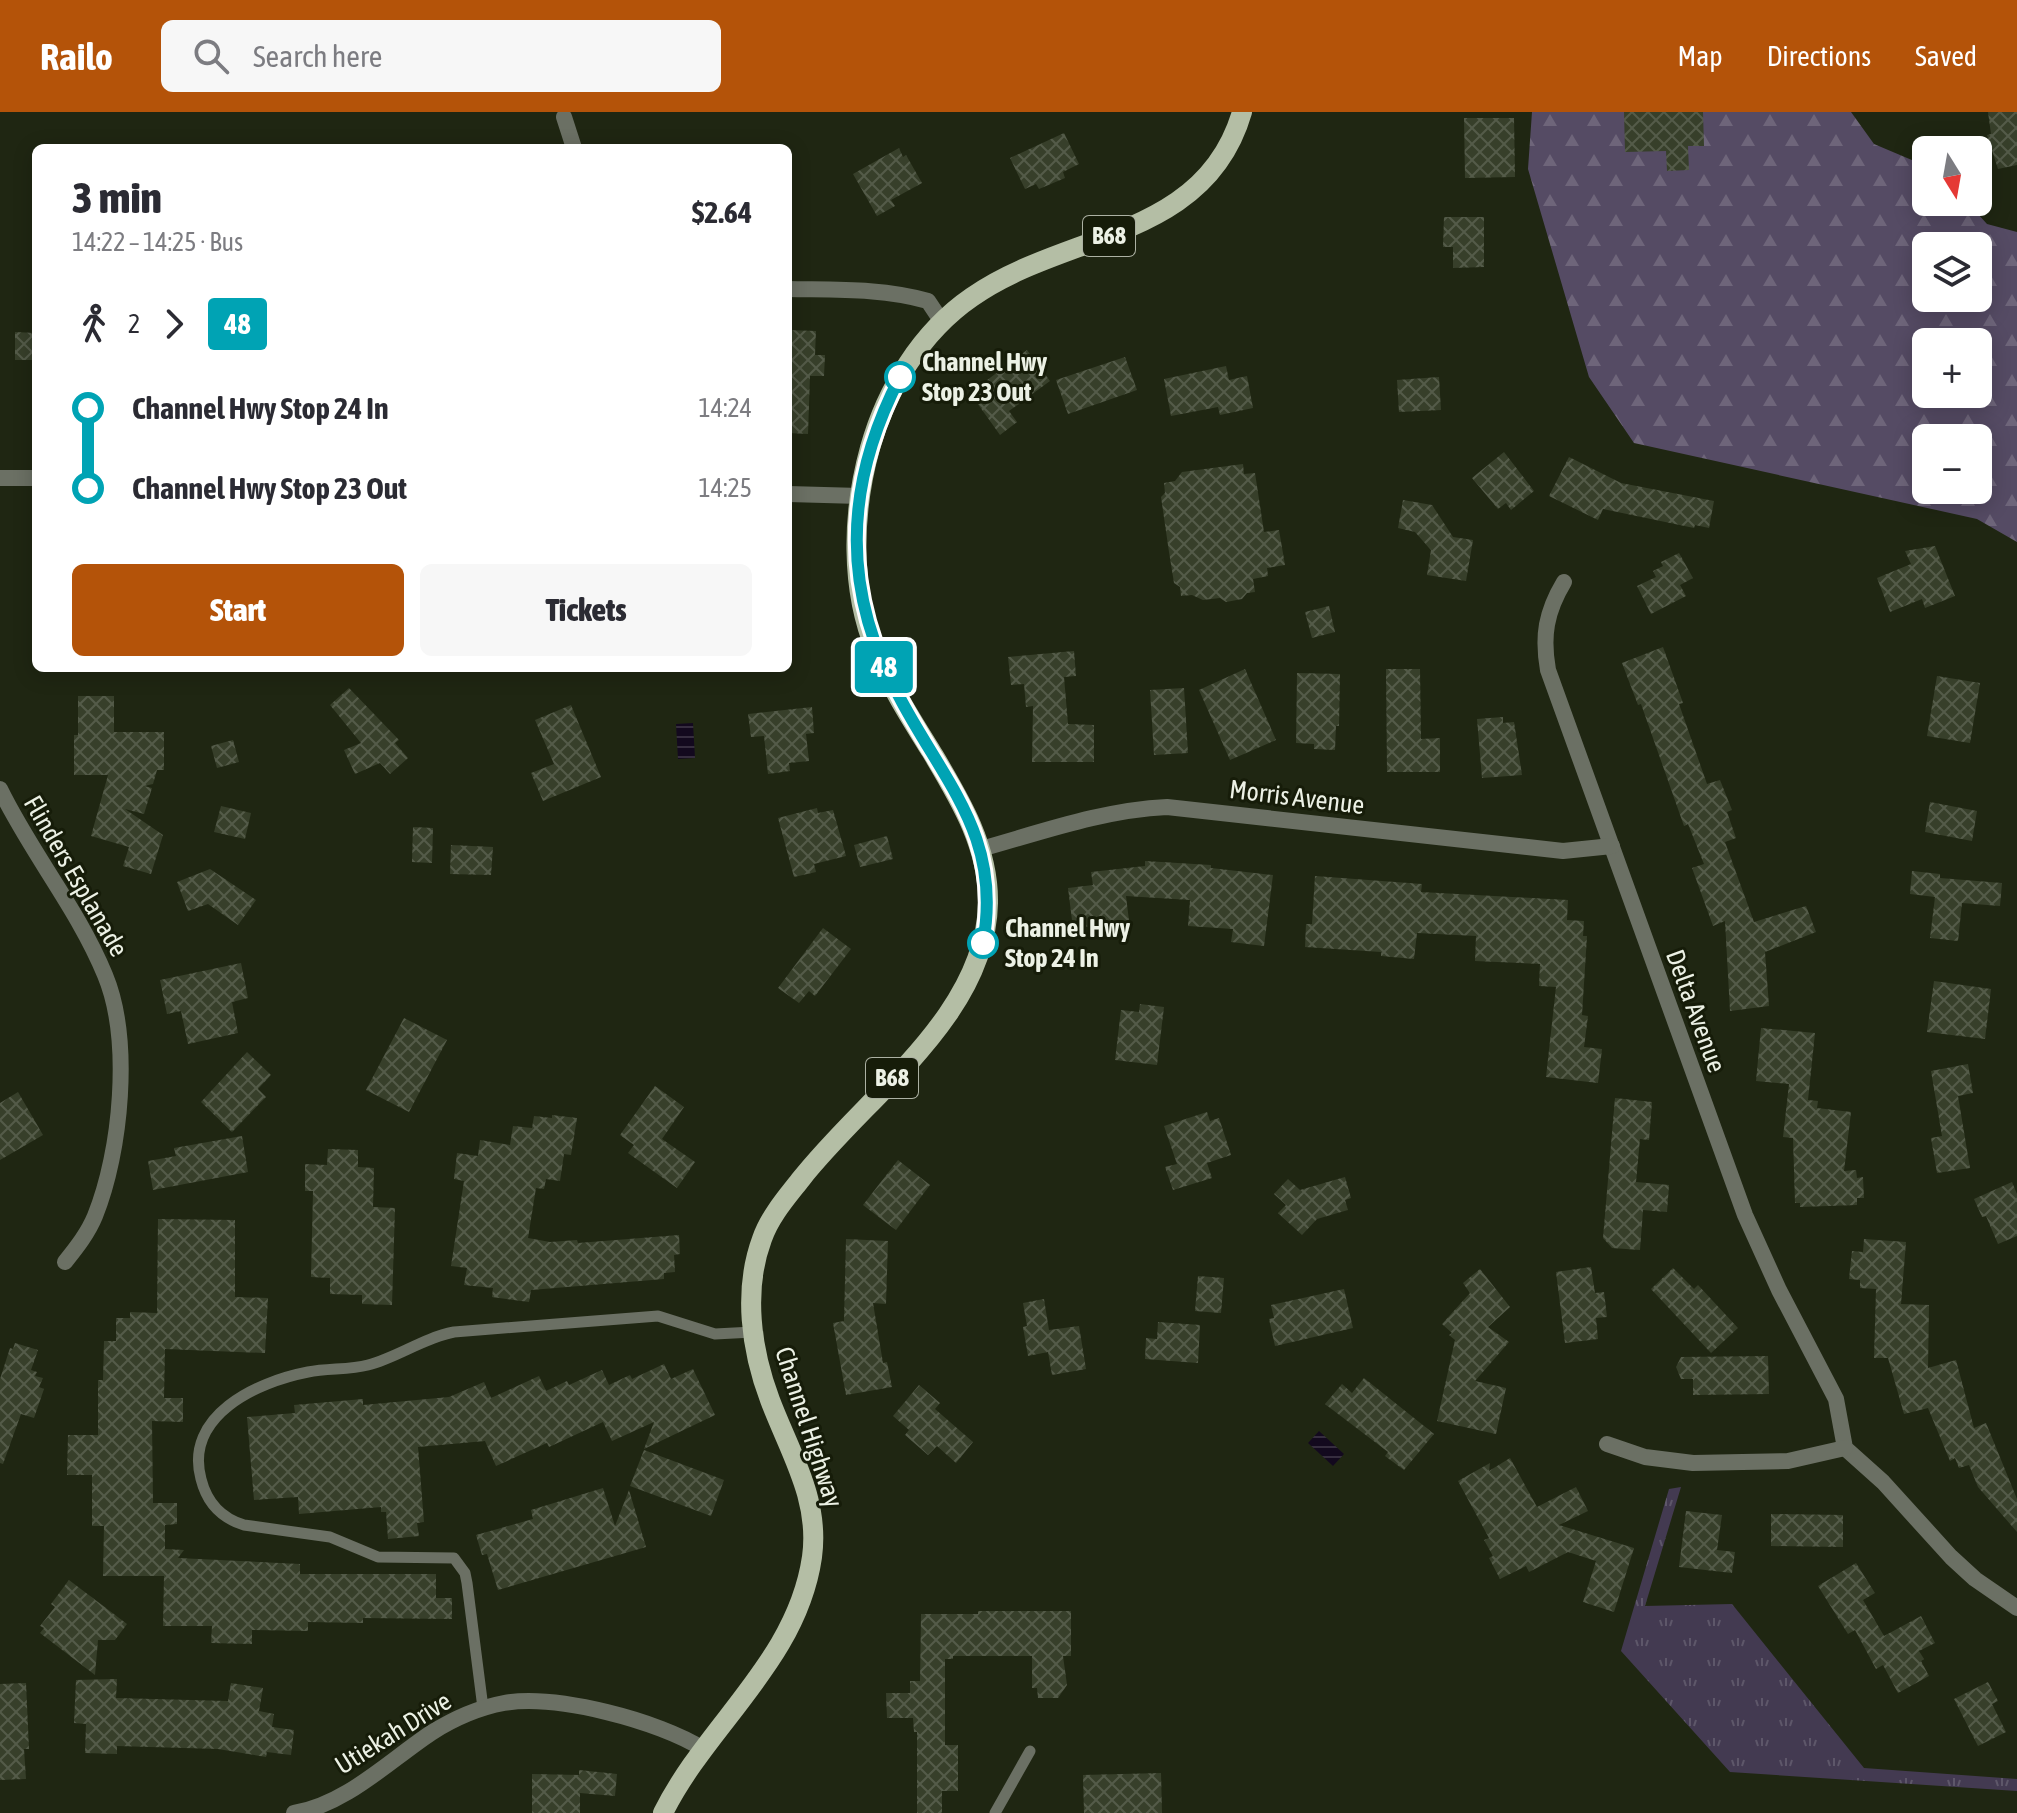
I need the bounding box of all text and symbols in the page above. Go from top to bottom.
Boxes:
search box [161,20,721,92]
icon: search [189,34,233,78]
text: Railo [40,35,113,78]
text: Search here [253,39,382,73]
text: Map [1678,40,1723,72]
text: Directions [1767,40,1871,72]
text: Saved [1915,40,1977,72]
north arrow [1912,136,1992,216]
map controls [1912,136,1992,504]
text: 3 min [72,172,162,222]
text: $2.64 [692,195,752,229]
road number: B68 [1083,216,1135,256]
text: 14:22 – 14:25 · Bus [72,227,243,257]
button: layers [1912,232,1992,312]
icon: walk [72,302,116,346]
icon: forward [152,302,196,346]
text: 48 [224,308,251,340]
text: 2 [128,309,140,339]
button: + [1912,328,1992,408]
place label: Channel Hwy Stop 23 Out [922,347,1048,407]
marker: Channel Hwy Stop 23 Out [885,362,915,392]
text: Channel Hwy Stop 24 In [132,391,388,425]
text: 14:24 [698,393,752,423]
button: − [1912,424,1992,504]
text: Channel Hwy Stop 23 Out [132,471,407,505]
text: 14:25 [698,473,752,503]
button: Start [72,564,404,656]
button: Tickets [420,564,752,656]
line badge: 48 [848,641,920,693]
text: 48 [871,651,897,683]
street label: Morris Avenue [1228,774,1366,820]
street label: Flinders Esplanade [18,790,134,962]
place label: Channel Hwy Stop 24 In [1005,913,1131,973]
marker: Channel Hwy Stop 24 In [968,928,998,958]
street label: Delta Avenue [1660,946,1732,1076]
road number: B68 [866,1058,918,1098]
street label: Channel Highway [769,1343,849,1511]
street label: Utiekah Drive [330,1686,456,1780]

